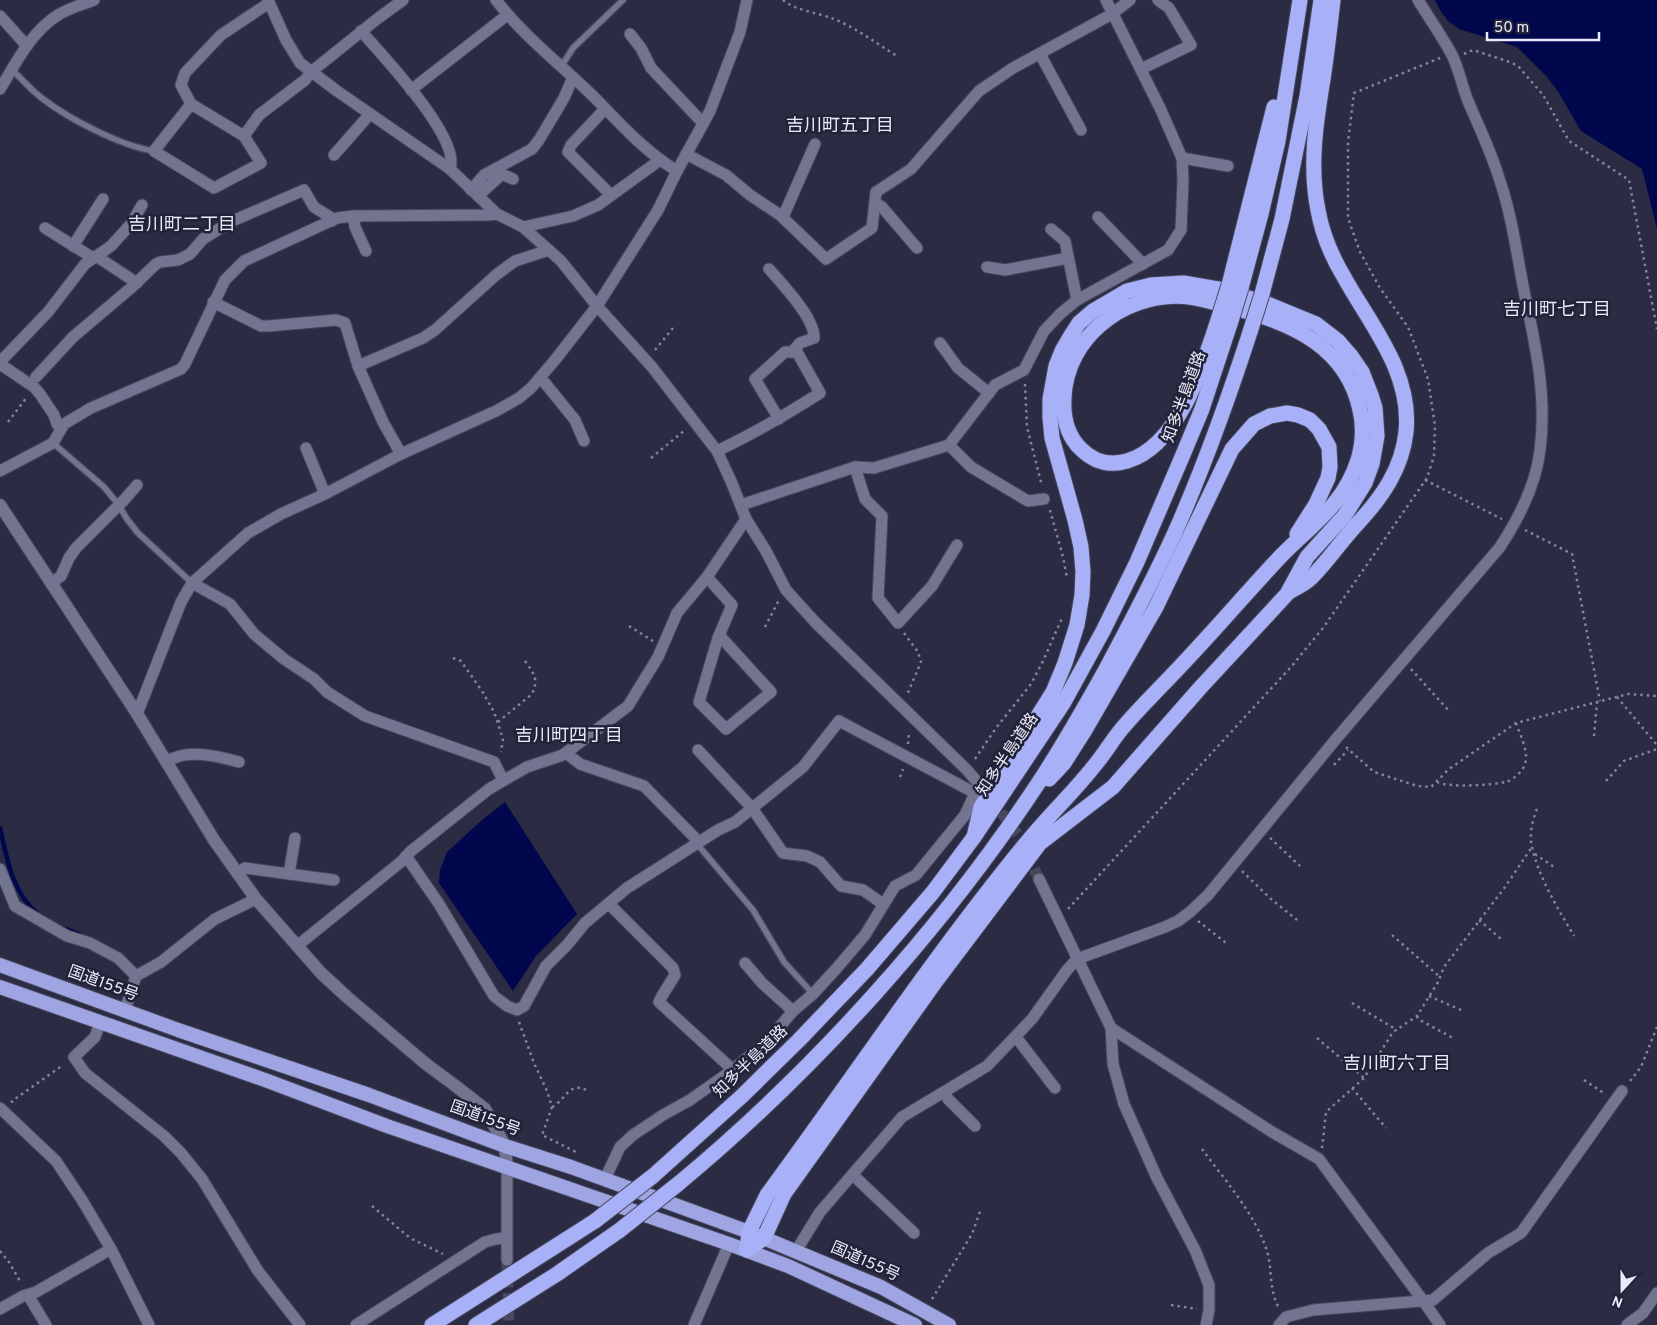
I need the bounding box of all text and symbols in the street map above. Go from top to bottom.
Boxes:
scale bar [1487,10,1600,42]
text: 50 m [1494,19,1529,38]
district label: 吉川町五丁目 [786,115,894,138]
district label: 吉川町二丁目 [128,214,236,237]
district label: 吉川町七丁目 [1503,299,1611,322]
street label: 知多半島道路 [1159,348,1211,446]
street label: 知多半島道路 [973,710,1043,800]
district label: 吉川町四丁目 [515,725,623,748]
street label: 国道155号 [65,962,141,1006]
street label: 知多半島道路 [710,1021,792,1103]
district label: 吉川町六丁目 [1343,1053,1451,1076]
street label: 国道155号 [447,1097,523,1141]
street label: 国道155号 [827,1238,903,1286]
north arrow [1597,1265,1647,1315]
text: N [1610,1291,1626,1310]

